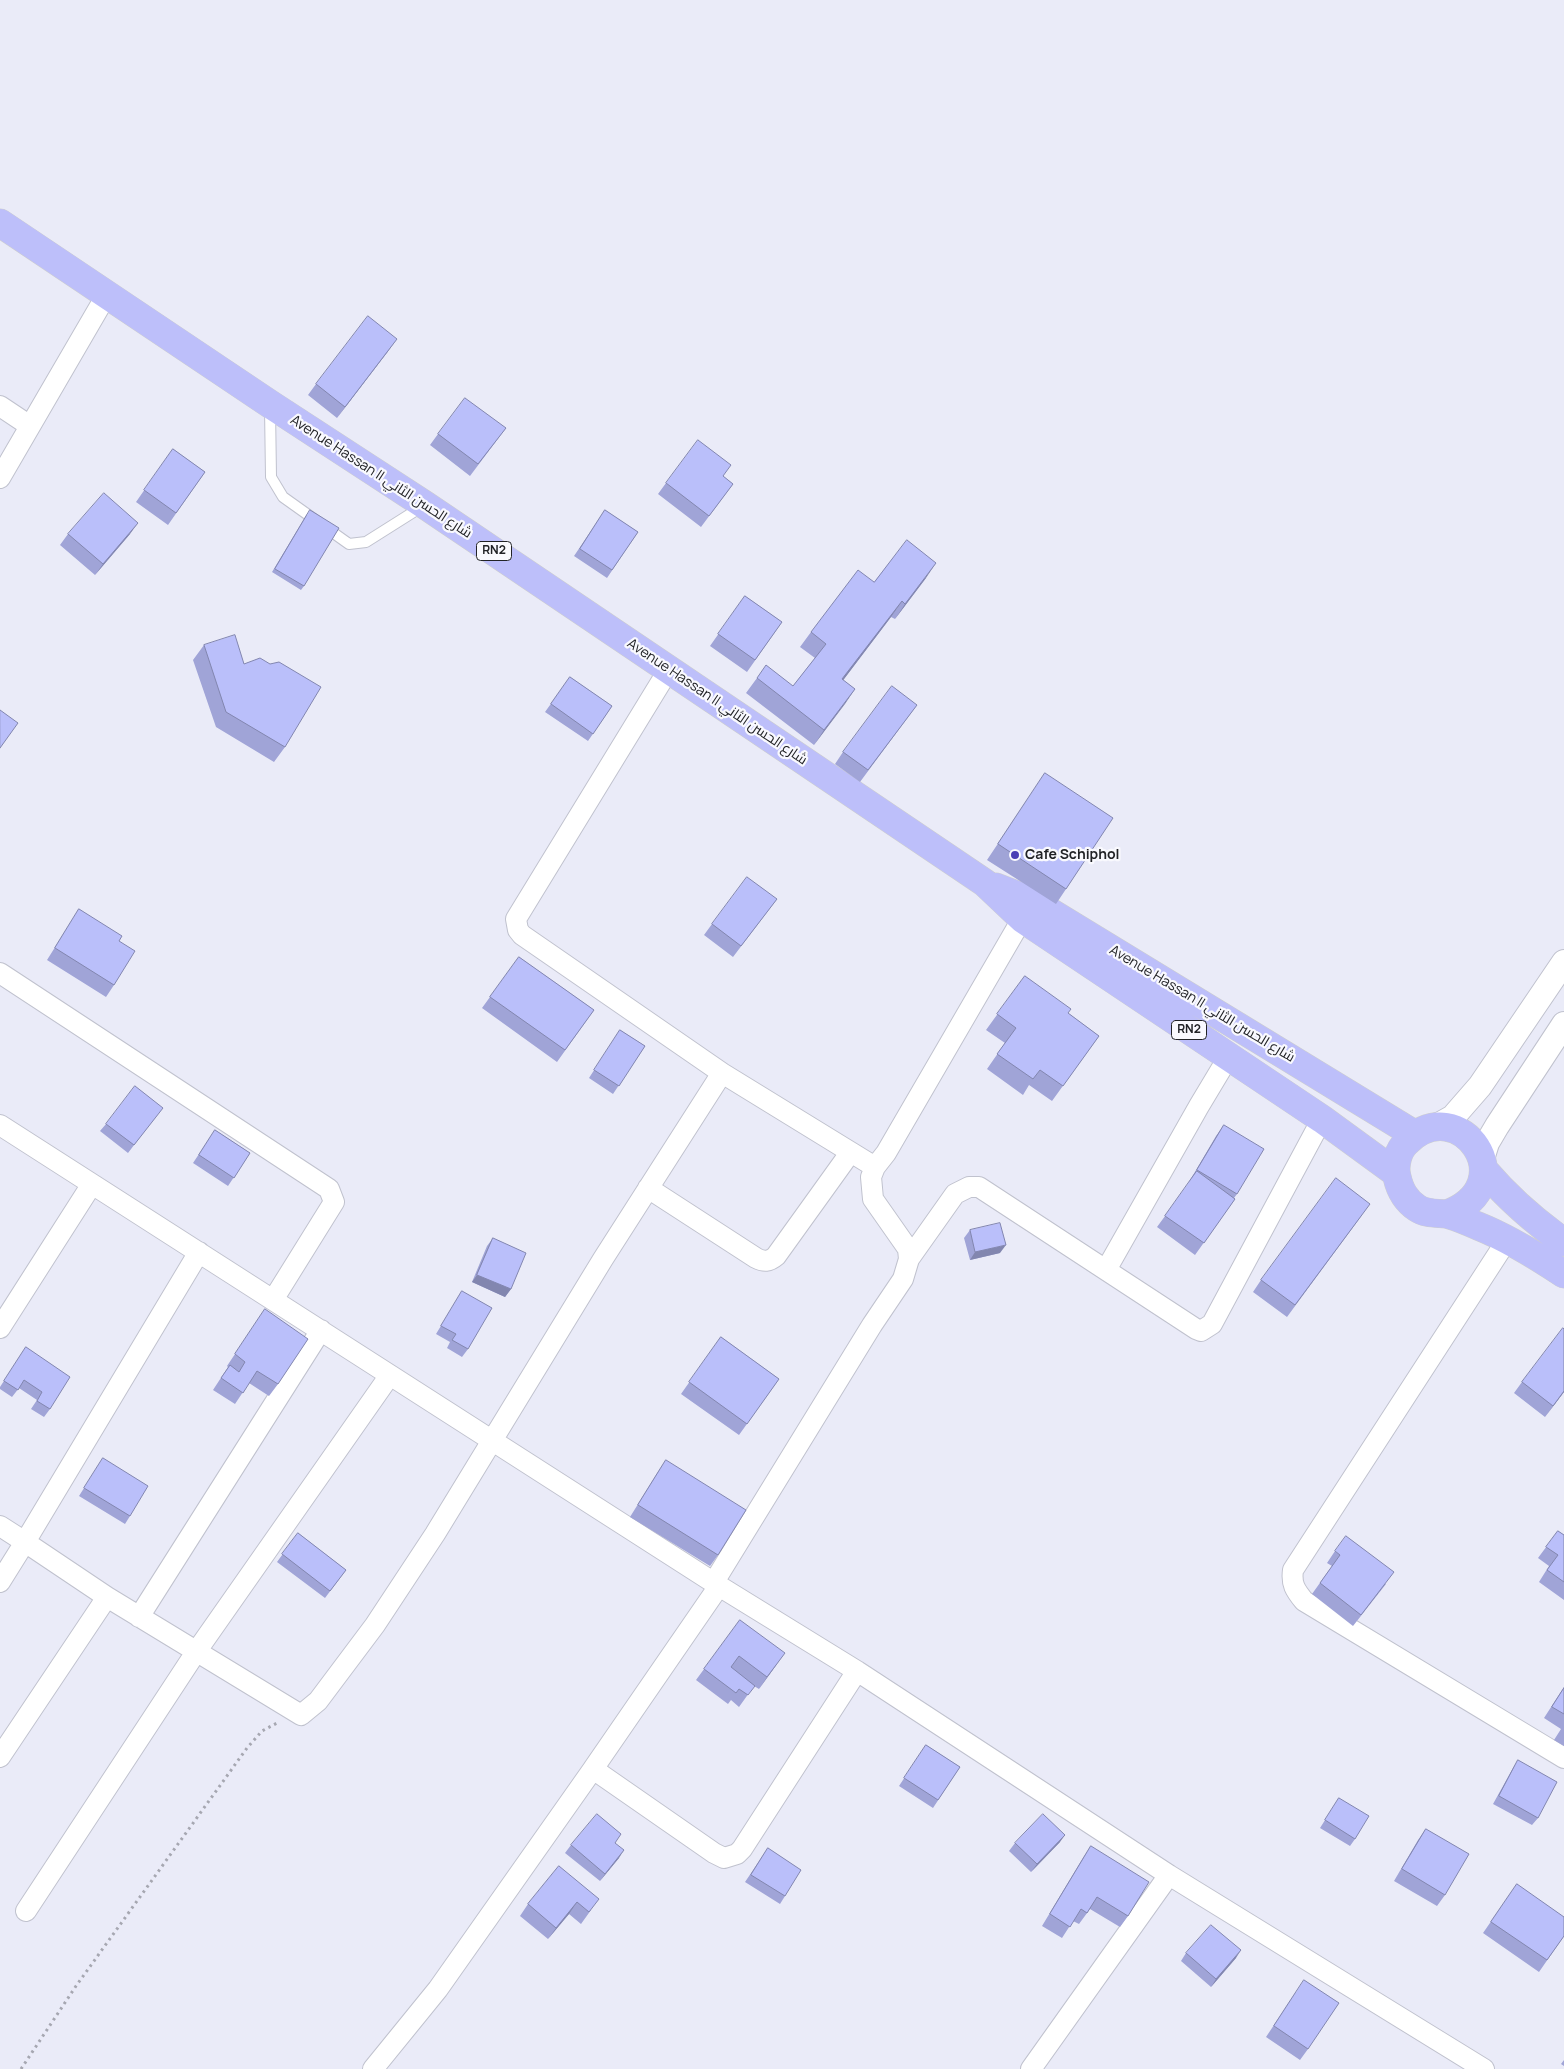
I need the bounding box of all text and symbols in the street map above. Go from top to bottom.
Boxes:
street label: Avenue Hassan II شارع الحسن الثاني [287,412,475,542]
road number: RN2 [476,542,512,560]
street label: Avenue Hassan II شارع الحسن الثاني [624,635,810,769]
place label: Cafe Schiphol [1025,847,1120,863]
marker: Cafe Schiphol [1009,849,1021,861]
street label: Avenue Hassan II شارع الحسن الثاني [1106,942,1298,1066]
road number: RN2 [1172,1020,1206,1040]

